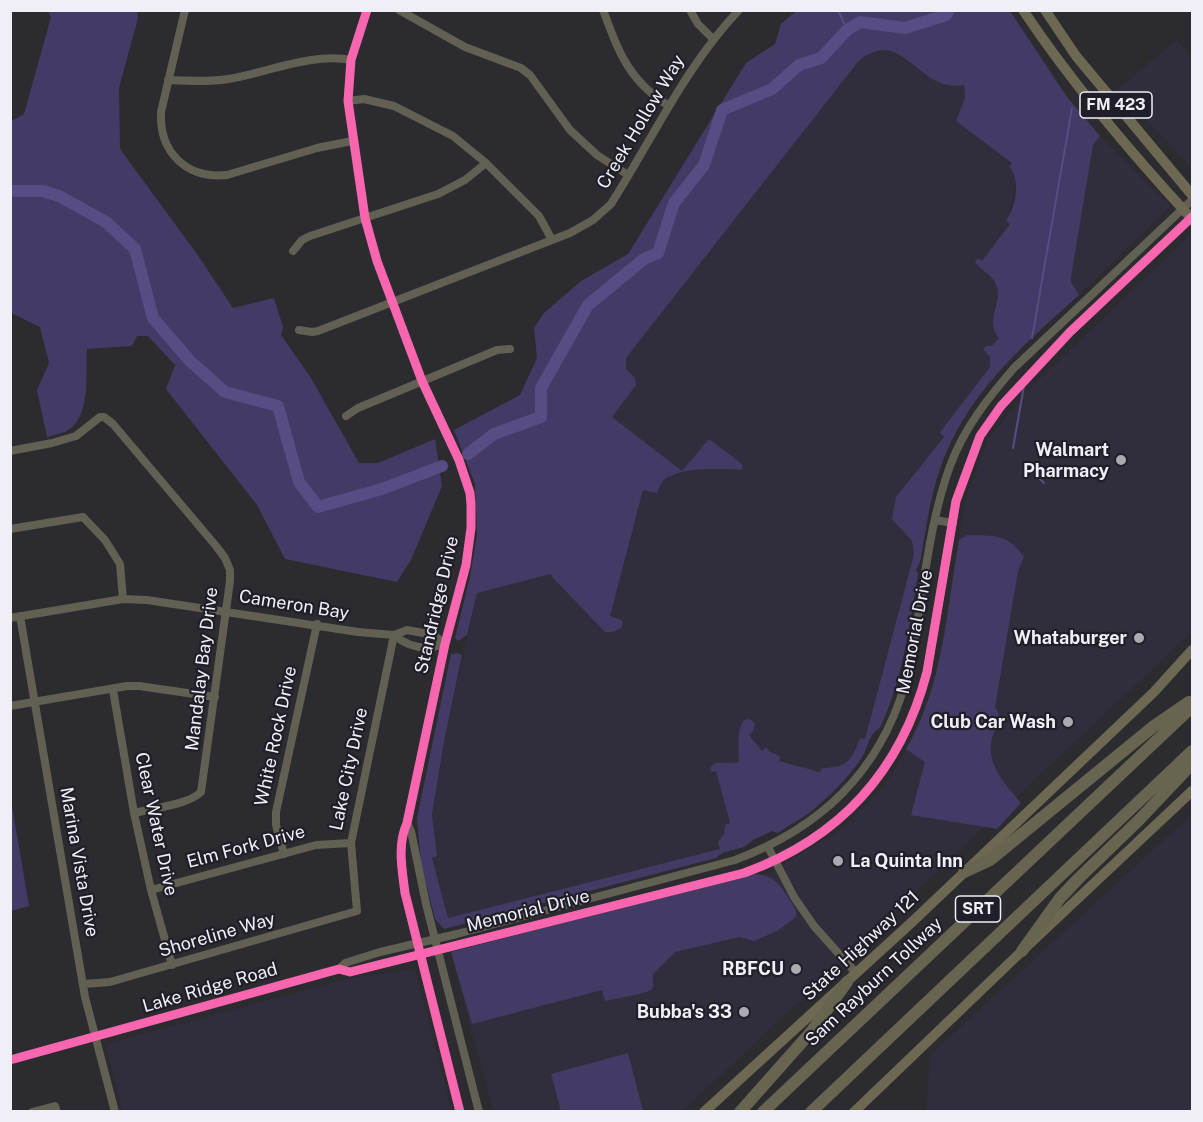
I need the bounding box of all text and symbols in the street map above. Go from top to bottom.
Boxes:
street label: Creek Hollow Way [593,51,689,193]
road number: FM 423 [1080,92,1152,118]
place label: Walmart Pharmacy [1023,439,1109,482]
marker: Walmart Pharmacy [1114,453,1128,467]
street label: Standridge Drive [411,534,463,676]
street label: Memorial Drive [892,568,938,696]
street label: Mandalay Bay Drive [181,586,223,752]
street label: Cameron Bay [237,586,351,624]
place label: Whataburger [1014,627,1127,649]
marker: Whataburger [1132,631,1146,645]
street label: White Rock Drive [251,664,301,808]
street label: Lake City Drive [325,706,373,832]
place label: Club Car Wash [930,711,1056,733]
marker: Club Car Wash [1061,715,1075,729]
street label: Clear Water Drive [130,750,182,898]
street label: Marina Vista Drive [55,785,103,939]
street label: Elm Fork Drive [185,821,307,873]
place label: La Quinta Inn [850,850,963,872]
marker: La Quinta Inn [831,854,845,868]
street label: Memorial Drive [464,885,592,937]
street label: State Highway 121 [798,886,924,1006]
road number: SRT [956,896,1000,922]
street label: Shoreline Way [156,908,278,962]
street label: Sam Rayburn Tollway [801,913,947,1051]
street label: Lake Ridge Road [140,958,280,1018]
place label: RBFCU [722,958,784,980]
marker: RBFCU [789,962,803,976]
place label: Bubba's 33 [637,1001,732,1023]
marker: Bubba's 33 [737,1005,751,1019]

